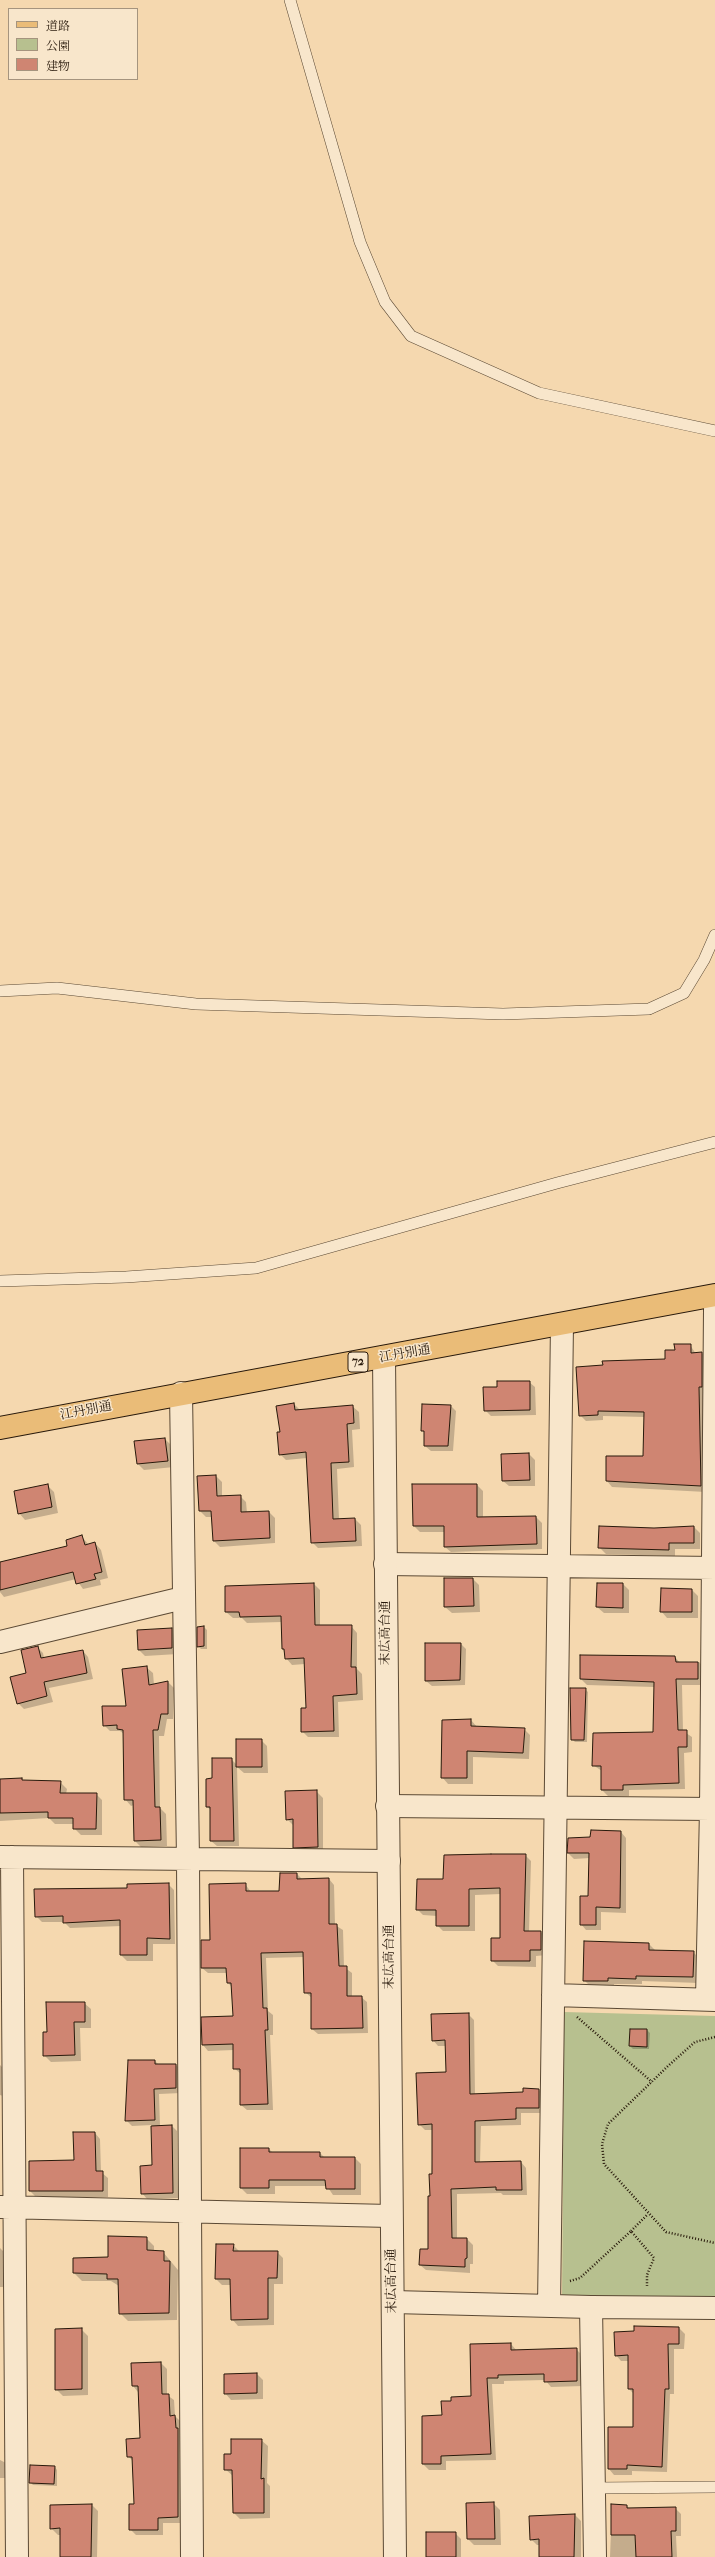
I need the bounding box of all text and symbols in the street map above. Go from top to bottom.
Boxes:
legend [8,8,138,80]
text: 道路 [46,19,70,33]
text: 公園 [46,39,70,53]
text: 建物 [46,59,70,73]
street label: 江丹別通 [378,1342,432,1366]
road number: 72 [348,1352,368,1372]
street label: 江丹別通 [59,1398,113,1424]
street label: 末広高台通 [378,1601,394,1665]
street label: 末広高台通 [382,1925,398,1989]
street label: 末広高台通 [384,2248,400,2314]

